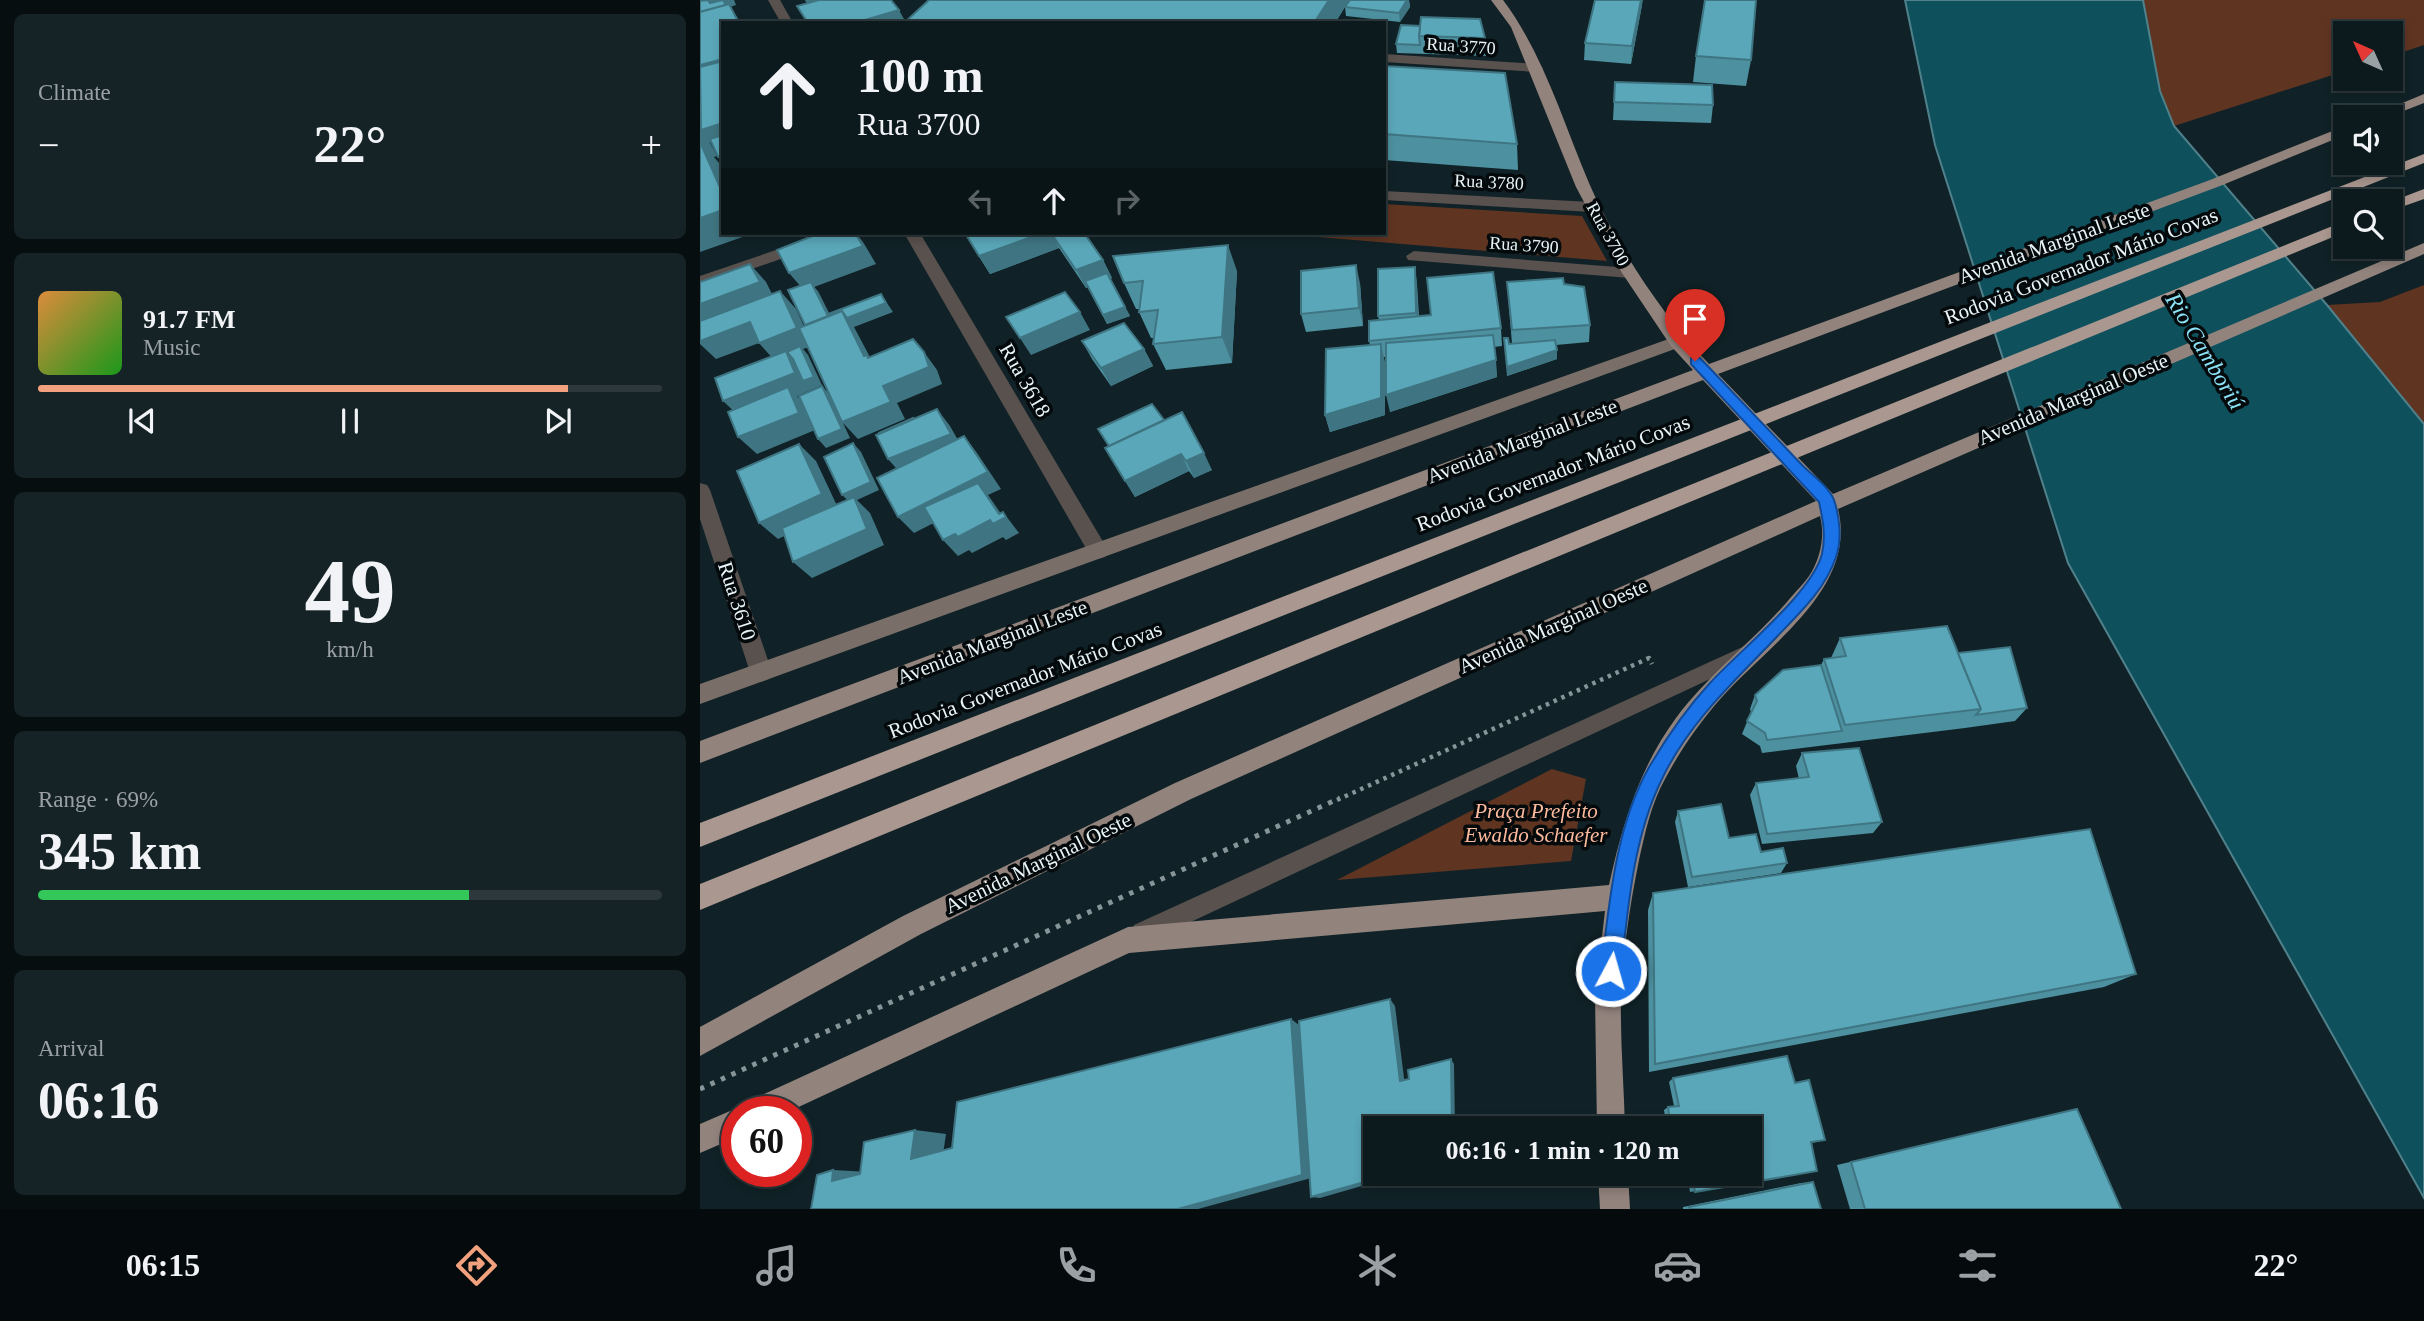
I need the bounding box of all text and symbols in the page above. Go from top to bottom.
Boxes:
north arrow [2333,21,2403,91]
map controls [2333,21,2403,259]
street label: Rua 3770 [1426,34,1496,58]
text: 100 m [857,48,984,103]
icon: ahead [742,49,833,140]
text: Climate [38,80,111,105]
button: sound [2333,105,2403,175]
text: Rua 3700 [857,106,981,142]
text: 22° [314,116,386,173]
text: − [38,124,59,166]
text: + [641,124,662,166]
street label: Rua 3780 [1454,170,1524,194]
icon: left [962,182,1000,220]
icon: ahead [1035,182,1073,220]
icon: right [1108,182,1146,220]
button: search [2333,189,2403,259]
street label: Avenida Marginal Leste [1955,197,2153,289]
street label: Rua 3700 [1582,199,1634,269]
street label: Rodovia Governador Mário Covas [1941,203,2221,329]
street label: Rua 3790 [1489,233,1559,257]
water label: Rio Camboriú [2160,288,2249,414]
pin [1665,289,1725,361]
icon: arrive [1676,300,1714,338]
text: 91.7 FM [143,305,235,334]
text: Music [143,335,201,360]
street label: Rua 3618 [994,339,1056,421]
street label: Avenida Marginal Oeste [1974,348,2172,450]
street label: Avenida Marginal Leste [1423,394,1621,488]
icon: previous [123,402,161,440]
icon: pause [331,402,369,440]
icon: next [539,402,577,440]
street label: Rodovia Governador Mário Covas [1413,410,1693,536]
text: 49 [305,541,396,642]
street label: Rua 3610 [713,559,761,643]
street label: Avenida Marginal Oeste [1455,573,1651,679]
street label: Avenida Marginal Leste [893,595,1091,689]
street label: Rodovia Governador Mário Covas [885,617,1165,743]
text: km/h [326,637,374,662]
text: Range · 69% [38,787,158,812]
park label: Praça Prefeito Ewaldo Schaefer [1464,799,1608,847]
street label: Avenida Marginal Oeste [941,807,1135,919]
text: 345 km [38,823,201,880]
position arrow [1574,934,1648,1008]
text: Arrival [38,1036,104,1061]
text: 06:16 [38,1072,159,1129]
speed limit sign: 60 [721,1096,812,1187]
text: 06:16 · 1 min · 120 m [1446,1136,1680,1165]
icon: directions [452,1241,501,1290]
icon: music [752,1241,801,1290]
icon: phone [1052,1241,1101,1290]
icon: climate [1353,1241,1402,1290]
icon: car [1653,1241,1702,1290]
icon: filters [1953,1241,2002,1290]
text: 06:15 [126,1247,200,1283]
text: 22° [2254,1247,2298,1283]

